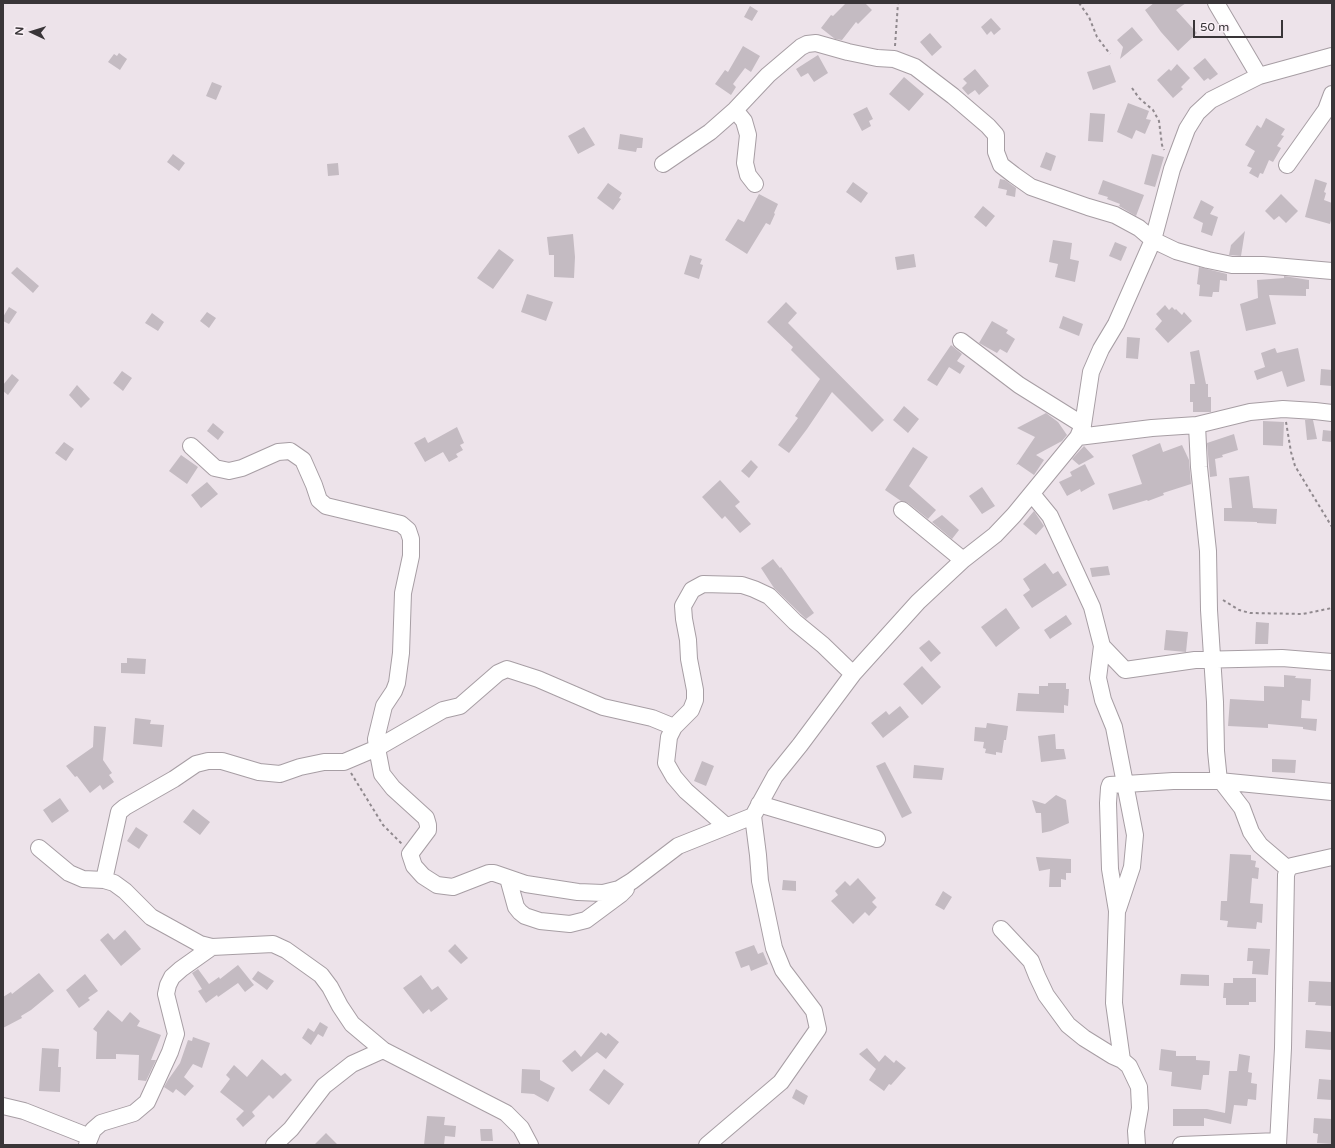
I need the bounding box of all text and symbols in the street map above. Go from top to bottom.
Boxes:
north arrow [12,12,52,52]
scale bar [1195,12,1285,38]
text: 50 m [1200,20,1229,34]
text: N [13,26,26,36]

